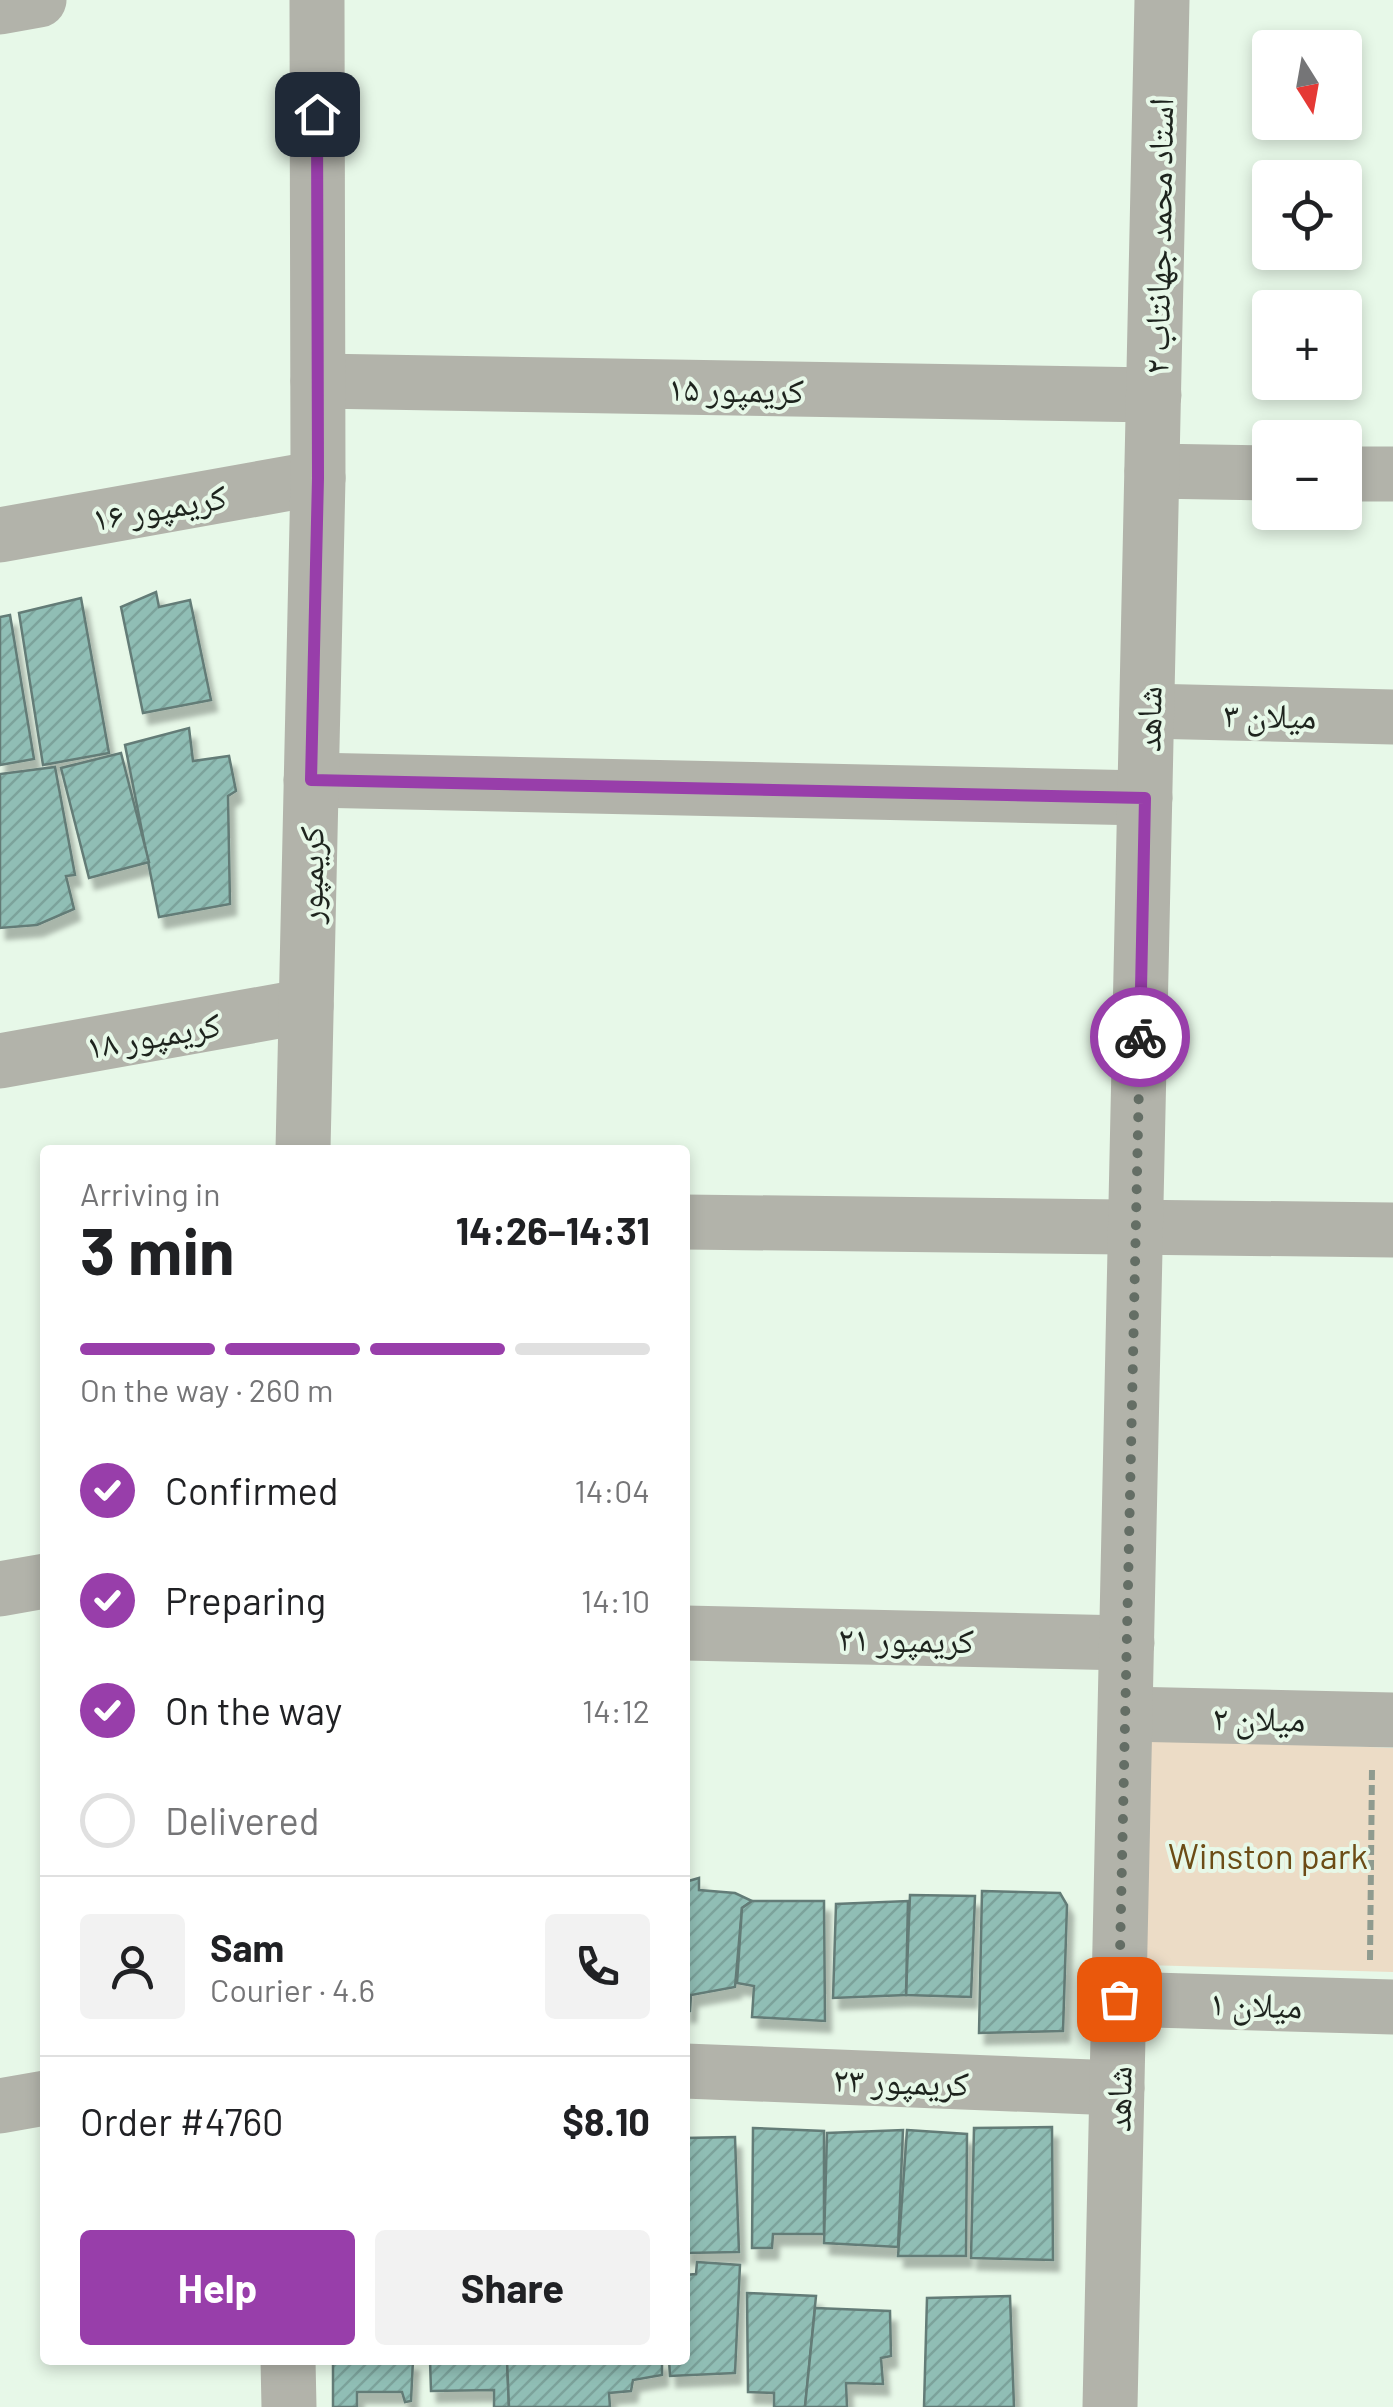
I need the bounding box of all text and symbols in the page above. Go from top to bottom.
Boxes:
north arrow [1252,30,1362,140]
map controls [1252,30,1362,530]
pin [275,72,360,157]
icon: home [290,87,345,142]
street label: استاد محمد جهانتاب ۲ [1134,97,1181,375]
button: locate [1252,160,1362,270]
button: + [1252,290,1362,400]
street label: کریمپور ۱۵ [668,366,804,412]
button: − [1252,420,1362,530]
street label: کریمپور ۱۶ [88,474,230,541]
street label: شاهد [1125,686,1169,752]
street label: میلان ۳ [1223,692,1317,738]
street label: کریمپور [287,826,333,925]
courier [1090,987,1190,1087]
street label: کریمپور ۱۸ [82,1002,224,1069]
icon: bike [1113,1010,1168,1065]
text: Arriving in [80,1174,220,1212]
text: 14:26–14:31 [456,1207,650,1253]
text: 3 min [80,1210,235,1288]
text: On the way · 260 m [80,1370,333,1408]
icon: check [80,1463,135,1518]
text: Confirmed [165,1467,338,1513]
text: 14:04 [575,1471,650,1509]
icon: check [80,1573,135,1628]
text: Preparing [165,1577,326,1623]
text: 14:10 [581,1581,650,1619]
street label: کریمپور ۲۱ [838,1616,974,1662]
icon: check [80,1683,135,1738]
text: On the way [165,1687,342,1733]
text: 14:12 [582,1691,650,1729]
street label: میلان ۲ [1212,1695,1306,1741]
text: Delivered [165,1797,319,1843]
park label: Winston park [1168,1834,1368,1876]
button: person [80,1914,185,2019]
button: phone [545,1914,650,2019]
text: Sam [210,1924,284,1970]
pin [1077,1957,1162,2042]
text: Courier · 4.6 [210,1970,375,2008]
icon: bag [1092,1972,1147,2027]
street label: میلان ۱ [1209,1980,1303,2028]
street label: کریمپور ۲۳ [832,2057,970,2106]
street label: شاهد [1095,2066,1139,2132]
text: Order #4760 [80,2098,284,2144]
text: $8.10 [562,2098,650,2144]
button: Help [80,2230,355,2345]
button: Share [375,2230,650,2345]

